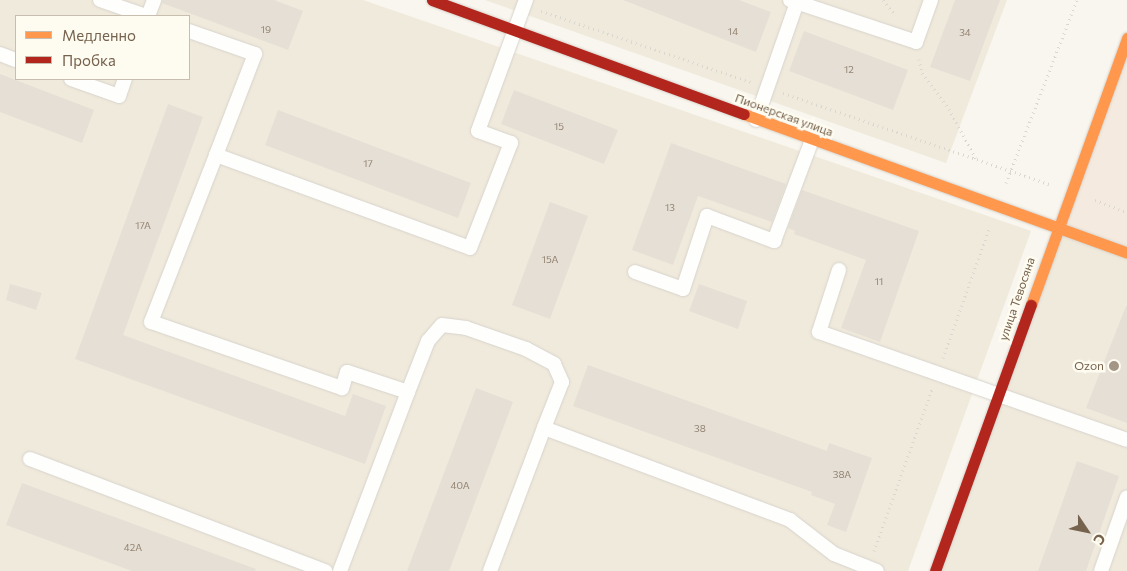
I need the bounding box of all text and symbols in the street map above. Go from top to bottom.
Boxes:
legend [15,15,190,80]
house number: 19 [261,24,271,36]
text: Медленно [62,26,136,44]
house number: 14 [728,26,738,38]
house number: 34 [959,27,971,39]
text: Пробка [62,51,116,69]
house number: 12 [844,64,854,76]
street label: Пионерская улица [733,91,835,139]
house number: 15 [554,121,564,133]
house number: 17 [363,158,373,170]
house number: 13 [665,202,675,214]
house number: 17А [135,220,151,232]
house number: 15А [542,254,558,266]
street label: улица Тевосяна [996,256,1038,342]
house number: 11 [875,276,883,288]
place label: Ozon [1074,359,1104,373]
marker: Ozon [1108,360,1120,372]
house number: 38 [694,423,706,435]
house number: 38А [833,469,851,481]
house number: 40А [450,480,470,492]
north arrow [1062,506,1112,556]
text: С [1090,531,1110,548]
house number: 42А [124,542,142,554]

